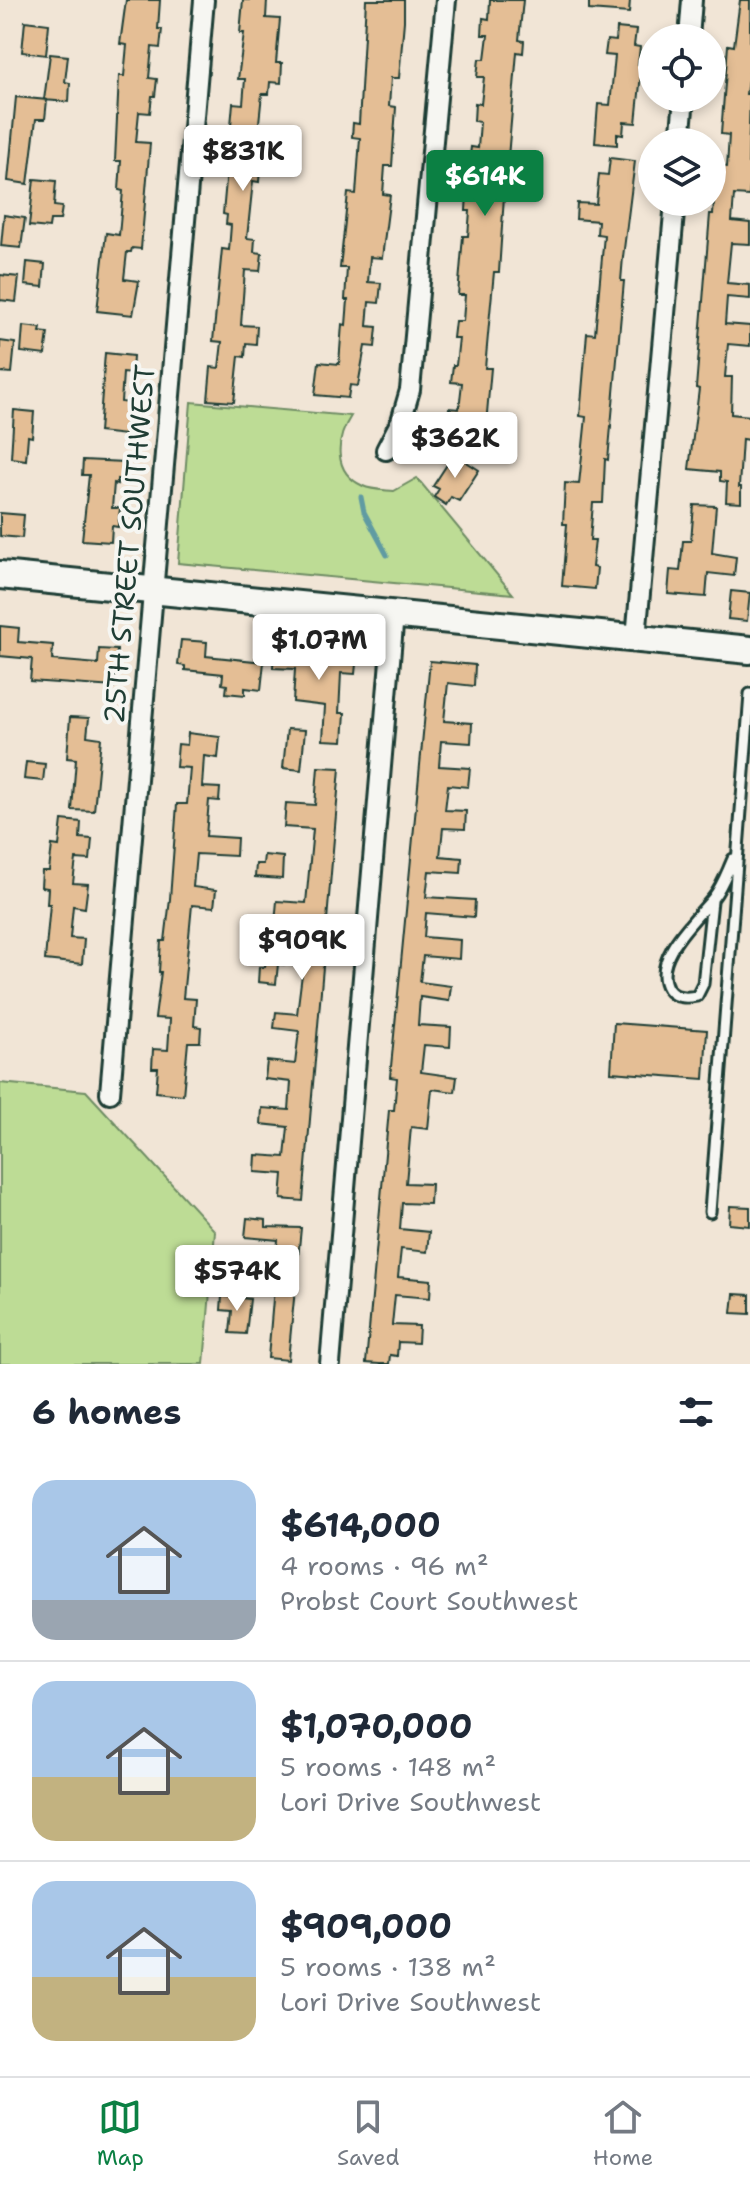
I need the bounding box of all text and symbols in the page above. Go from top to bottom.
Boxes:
map controls [638,24,726,216]
button: locate [638,24,726,112]
pin: $831K [187,125,299,193]
button: layers [638,128,726,216]
text: $831K [202,133,284,168]
pin: $614K [429,150,541,218]
text: $614K [444,158,526,193]
street label: 25TH STREET SOUTHWEST [94,363,164,725]
pin: $362K [399,412,511,480]
text: $362K [410,420,500,455]
pin: $1.07M [254,614,384,682]
text: $1.07M [271,622,367,657]
pin: $909K [246,914,358,982]
text: $909K [258,922,346,957]
pin: $574K [181,1245,293,1313]
text: $574K [193,1253,281,1288]
text: 6 homes [32,1389,181,1435]
icon: filters [674,1390,718,1434]
text: $614,000 [280,1502,441,1548]
icon: home [96,1512,192,1608]
text: 4 rooms · 96 m² [280,1548,489,1583]
text: Probst Court Southwest [280,1583,578,1618]
text: $1,070,000 [280,1703,473,1749]
icon: home [96,1713,192,1809]
text: 5 rooms · 148 m² [280,1749,496,1784]
text: Lori Drive Southwest [280,1784,541,1819]
text: $909,000 [280,1903,452,1949]
icon: home [96,1913,192,2009]
text: 5 rooms · 138 m² [280,1949,496,1984]
text: Lori Drive Southwest [280,1984,541,2019]
tab: Map [97,2095,144,2172]
tab: Saved [337,2095,400,2172]
tab: Home [593,2095,653,2172]

